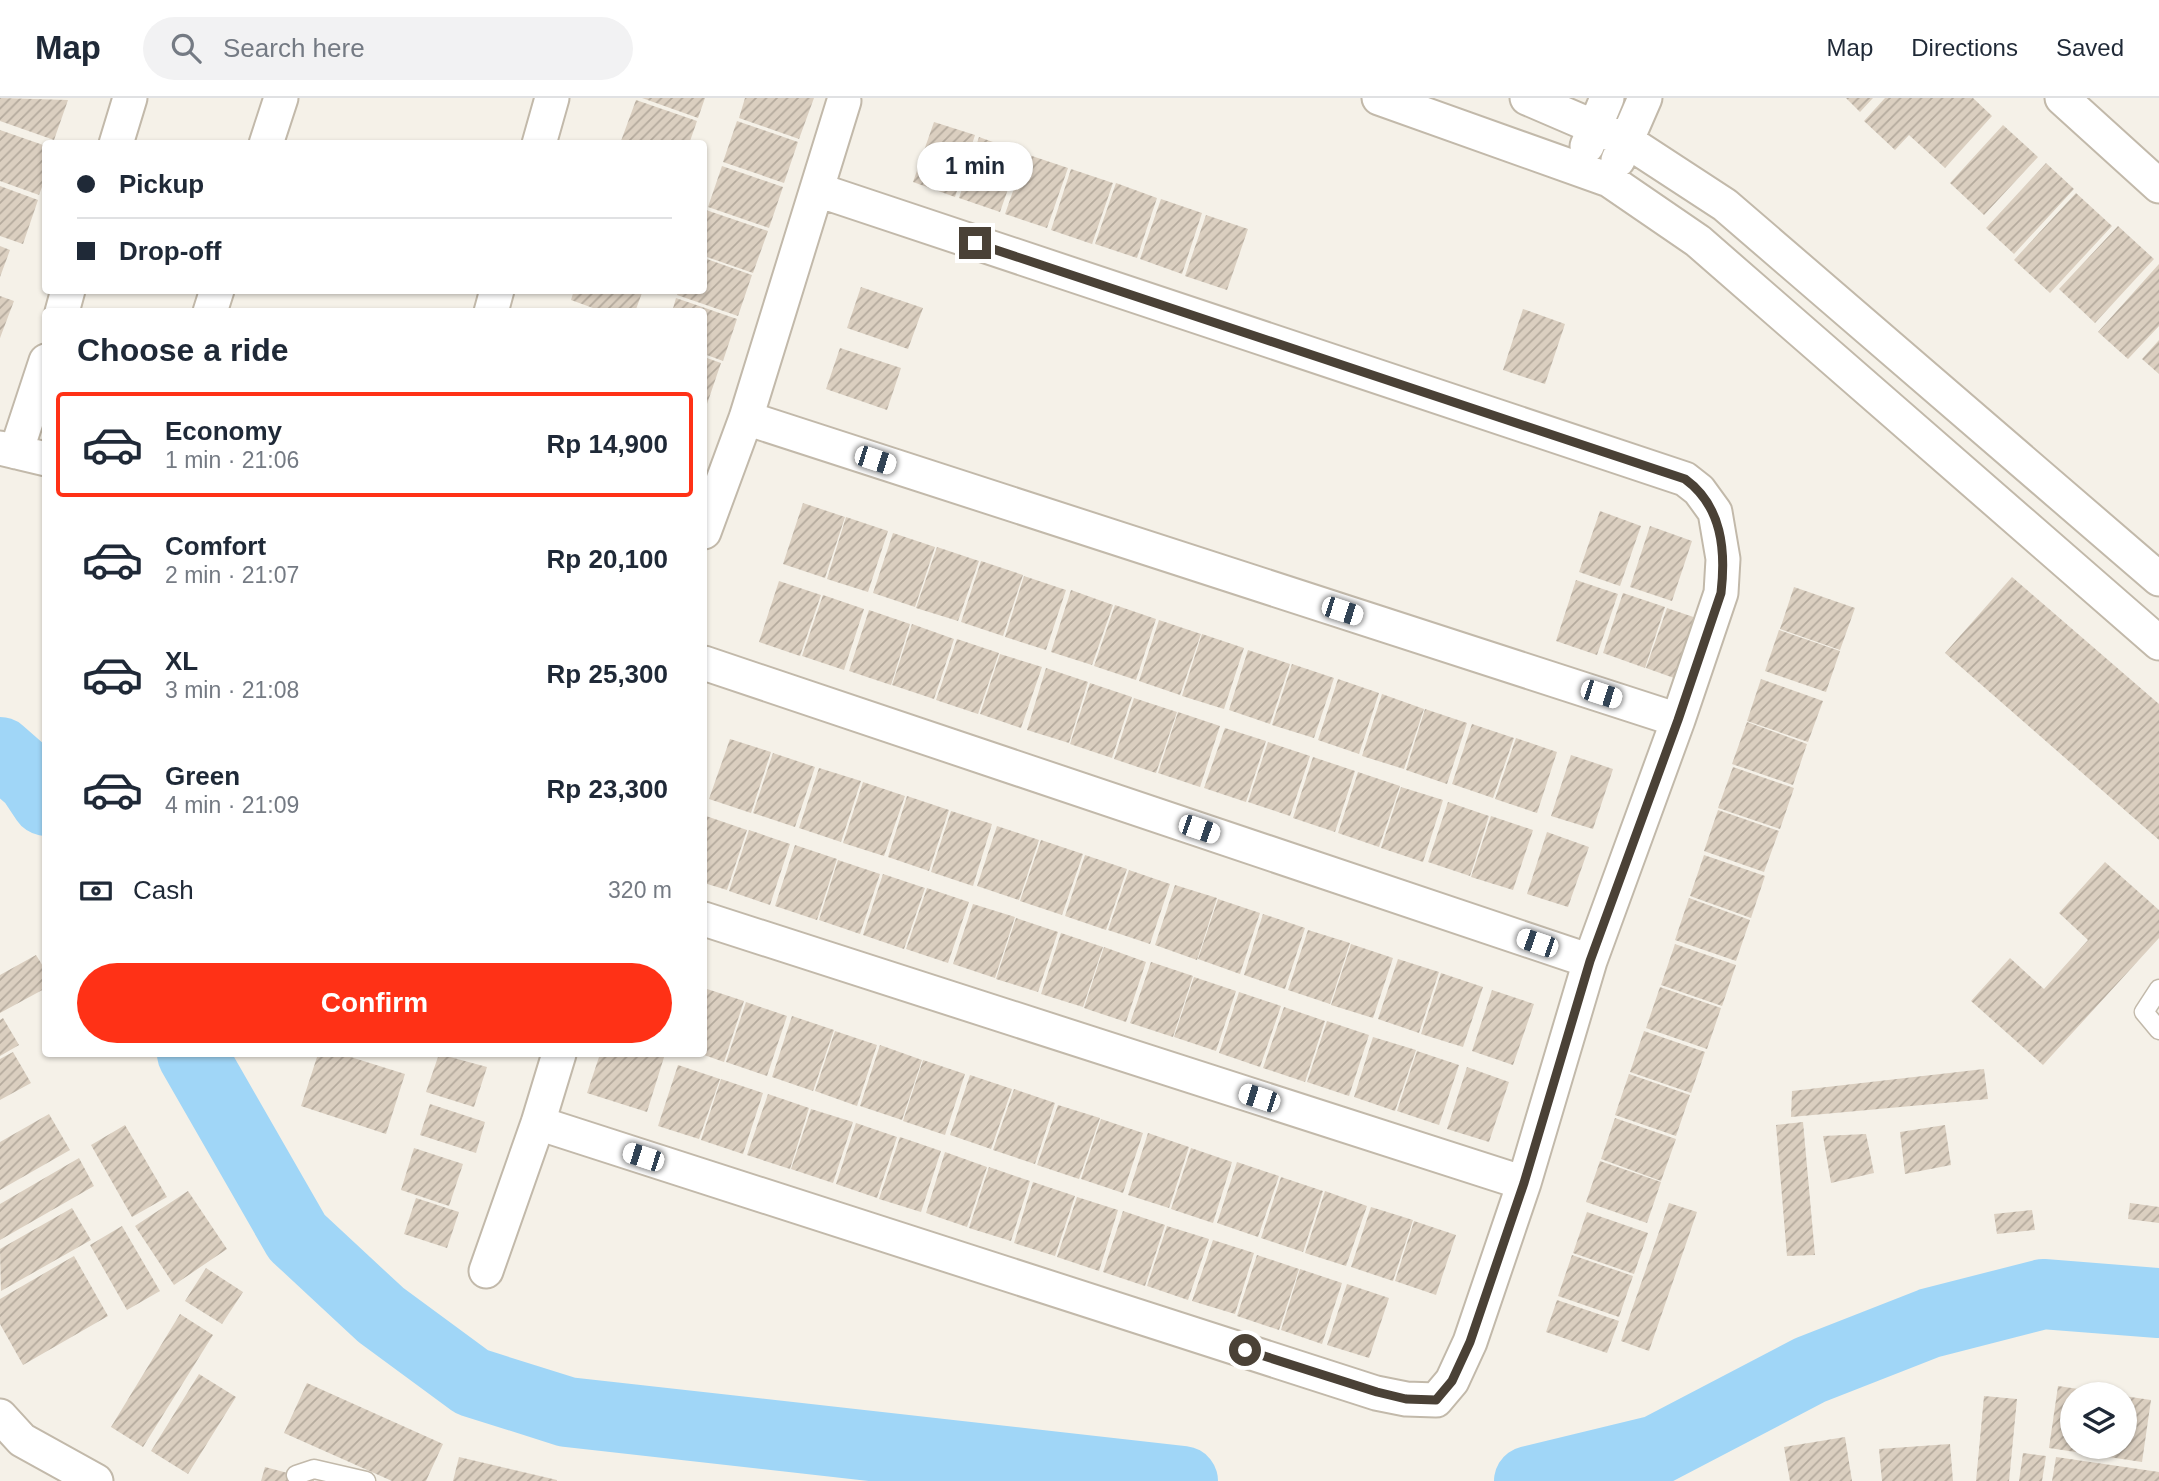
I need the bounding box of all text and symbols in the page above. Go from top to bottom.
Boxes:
search box [143,17,633,80]
text: Map [35,29,101,66]
icon: search [167,29,205,67]
text: Search here [223,33,365,63]
text: Map [1827,34,1873,61]
text: Directions [1911,34,2018,61]
text: Saved [2056,34,2124,61]
callout: 1 min [917,142,1033,190]
text: 1 min [945,153,1005,179]
text: Pickup [119,169,204,199]
route end [959,227,991,259]
text: Drop-off [119,236,222,266]
text: Choose a ride [77,332,289,368]
icon: car [81,413,144,476]
text: Economy [165,416,282,446]
text: Rp 14,900 [547,429,668,459]
car [852,444,899,476]
text: 1 min · 21:06 [165,447,299,473]
icon: car [81,528,144,591]
text: Comfort [165,531,266,561]
text: Rp 20,100 [547,544,668,574]
text: 2 min · 21:07 [165,562,299,588]
car [1319,595,1366,627]
icon: car [81,643,144,706]
text: XL [165,646,198,676]
text: Rp 25,300 [547,659,668,689]
text: 3 min · 21:08 [165,677,299,703]
car [1578,678,1625,710]
icon: car [81,758,144,821]
text: Green [165,761,240,791]
text: Rp 23,300 [547,774,668,804]
text: 4 min · 21:09 [165,792,299,818]
car [1176,812,1223,846]
icon: cash [77,872,115,910]
text: Cash [133,875,194,905]
text: 320 m [608,877,672,903]
car [1514,926,1561,960]
button: Confirm [77,963,672,1043]
car [1236,1082,1283,1114]
car [620,1141,667,1173]
route start [1229,1334,1261,1366]
map controls [2060,1382,2137,1459]
button: layers [2060,1382,2137,1459]

